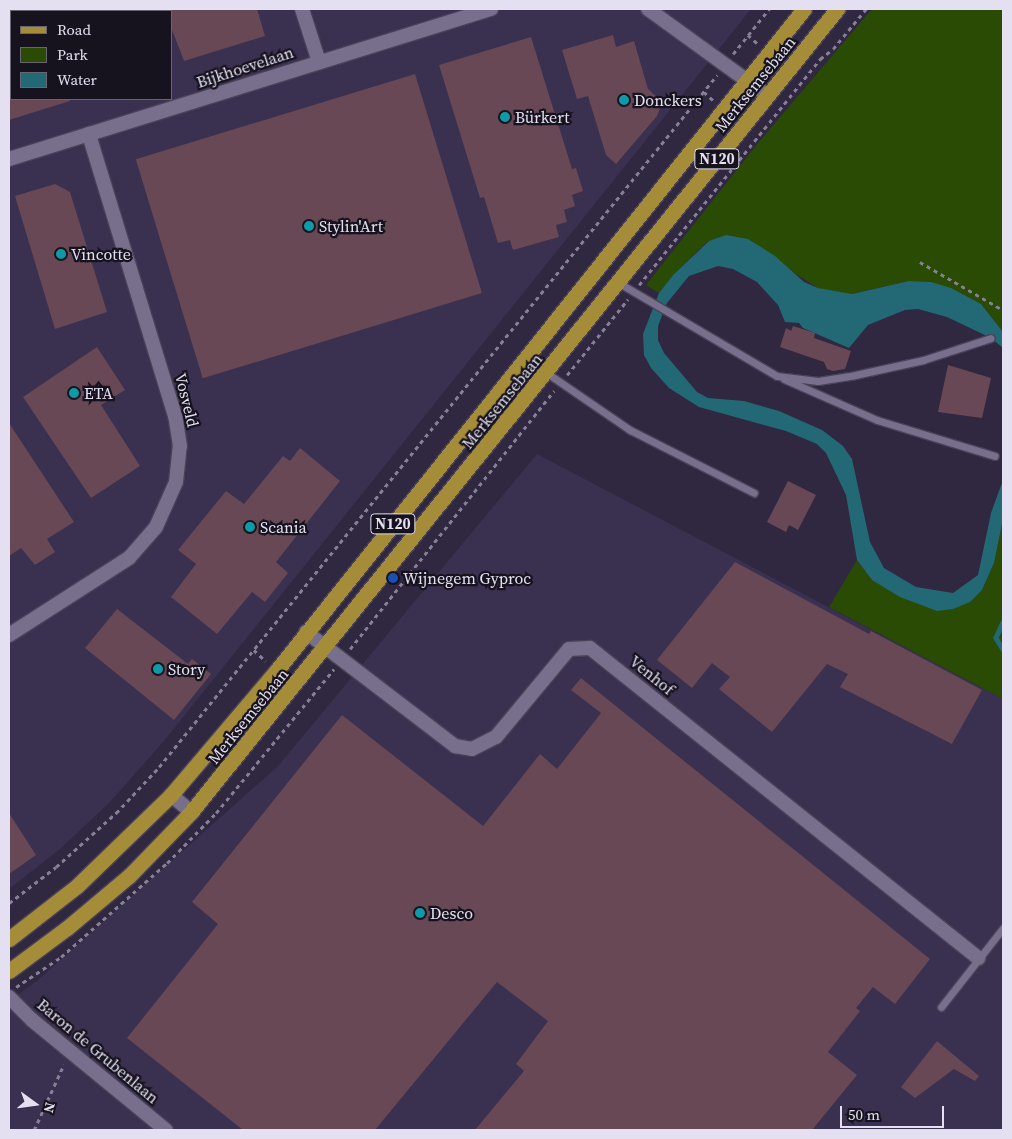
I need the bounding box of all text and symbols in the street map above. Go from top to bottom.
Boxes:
legend [10,10,172,100]
text: Road [57,19,91,40]
street label: Merksemsebaan [711,32,799,136]
street label: Bijkhoevelaan [194,42,296,92]
text: Park [57,44,88,65]
text: Water [57,69,97,90]
place label: Donckers [634,90,702,110]
marker: Donckers [618,94,630,106]
place label: Bürkert [515,107,570,127]
marker: Bürkert [499,111,511,123]
road number: N120 [693,146,741,172]
place label: Stylin'Art [319,216,383,236]
marker: Stylin'Art [303,220,315,232]
place label: Vincotte [71,244,131,264]
marker: Vincotte [55,248,67,260]
street label: Merksemsebaan [458,349,546,453]
street label: Vosveld [171,371,203,429]
place label: ETA [84,383,113,403]
marker: ETA [68,387,80,399]
road number: N120 [369,512,417,536]
place label: Scania [260,517,307,537]
marker: Scania [244,521,256,533]
place label: Wijnegem Gyproc [403,568,531,588]
marker: Wijnegem Gyproc [387,572,399,584]
street label: Venhof [626,651,678,699]
place label: Story [168,659,205,679]
marker: Story [152,663,164,675]
street label: Merksemsebaan [204,664,292,768]
place label: Desco [430,903,473,923]
marker: Desco [414,907,426,919]
street label: Baron de Grubenlaan [33,995,163,1107]
north arrow [10,1079,60,1129]
scale bar [842,1096,946,1128]
text: N [39,1100,60,1115]
text: 50 m [848,1104,880,1125]

